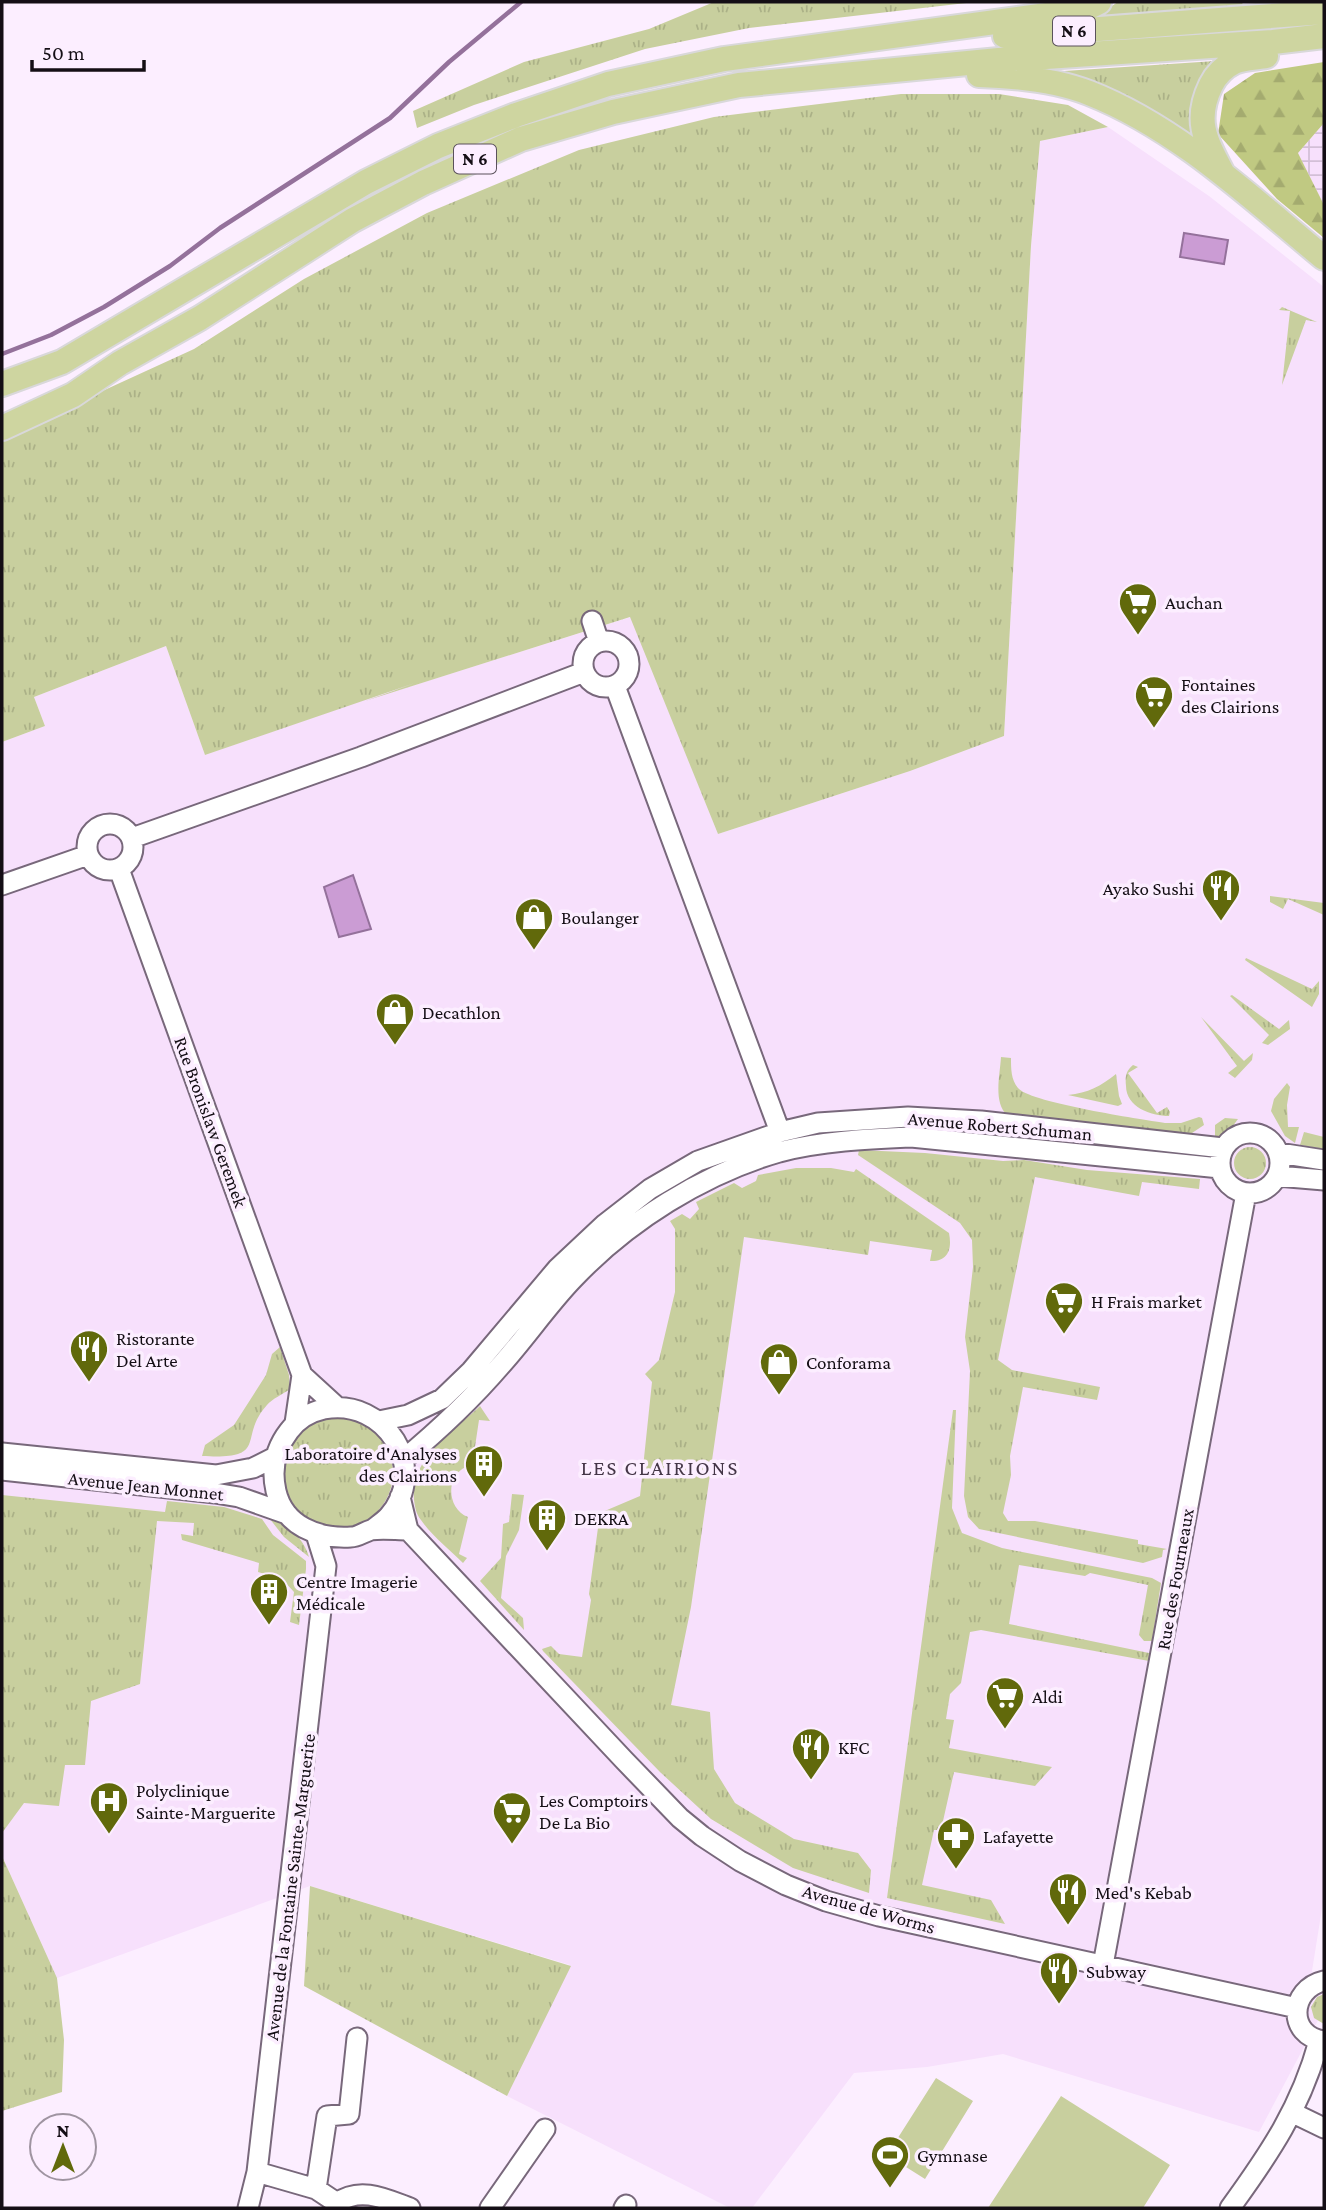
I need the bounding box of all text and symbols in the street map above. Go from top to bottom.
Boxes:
road number: N 6 [1053,16,1095,46]
scale bar [32,28,144,72]
text: 50 m [42,41,85,65]
road number: N 6 [454,144,496,174]
supermarket icon: Auchan [1117,581,1159,636]
place label: Auchan [1165,592,1223,613]
supermarket icon: Fontaines des Clairions [1133,674,1175,729]
place label: Fontaines des Clairions [1181,674,1279,717]
restaurant icon: Ayako Sushi [1200,867,1242,922]
place label: Ayako Sushi [1103,878,1194,899]
shop icon: Boulanger [513,896,555,951]
place label: Boulanger [561,907,639,928]
shop icon: Decathlon [374,991,416,1046]
place label: Decathlon [422,1002,501,1023]
street label: Rue Bronislaw Geremek [170,1034,252,1211]
street label: Avenue Robert Schuman [907,1107,1093,1145]
supermarket icon: H Frais market [1043,1280,1085,1335]
place label: H Frais market [1091,1291,1202,1312]
restaurant icon: Ristorante Del Arte [68,1328,110,1383]
place label: Ristorante Del Arte [116,1328,194,1371]
shop icon: Conforama [758,1341,800,1396]
place label: Conforama [806,1352,891,1373]
place label: Laboratoire d'Analyses des Clairions [285,1443,457,1486]
building icon: Laboratoire d'Analyses des Clairions [463,1443,505,1498]
district label: LES CLAIRIONS [581,1456,739,1480]
street label: Avenue Jean Monnet [67,1467,226,1505]
building icon: DEKRA [526,1497,568,1552]
street label: Rue des Fourneaux [1152,1507,1198,1651]
place label: DEKRA [574,1508,629,1529]
building icon: Centre Imagerie Médicale [248,1571,290,1626]
place label: Centre Imagerie Médicale [296,1571,418,1614]
supermarket icon: Aldi [984,1675,1026,1730]
place label: Aldi [1032,1686,1063,1707]
restaurant icon: KFC [790,1726,832,1781]
street label: Avenue de la Fontaine Sainte-Marguerite [261,1732,319,2042]
place label: KFC [838,1737,869,1758]
hospital icon: Polyclinique Sainte-Marguerite [88,1780,130,1835]
place label: Polyclinique Sainte-Marguerite [136,1780,275,1823]
supermarket icon: Les Comptoirs De La Bio [491,1790,533,1845]
place label: Les Comptoirs De La Bio [539,1790,648,1833]
pharmacy icon: Lafayette [935,1815,977,1870]
place label: Lafayette [983,1826,1053,1847]
restaurant icon: Med's Kebab [1047,1871,1089,1926]
street label: Avenue de Worms [800,1880,938,1938]
place label: Med's Kebab [1095,1882,1192,1903]
restaurant icon: Subway [1038,1950,1080,2005]
place label: Subway [1086,1961,1146,1982]
north arrow [28,2112,98,2182]
text: N [57,2120,70,2141]
sports icon: Gymnase [869,2134,911,2189]
place label: Gymnase [917,2145,988,2166]

